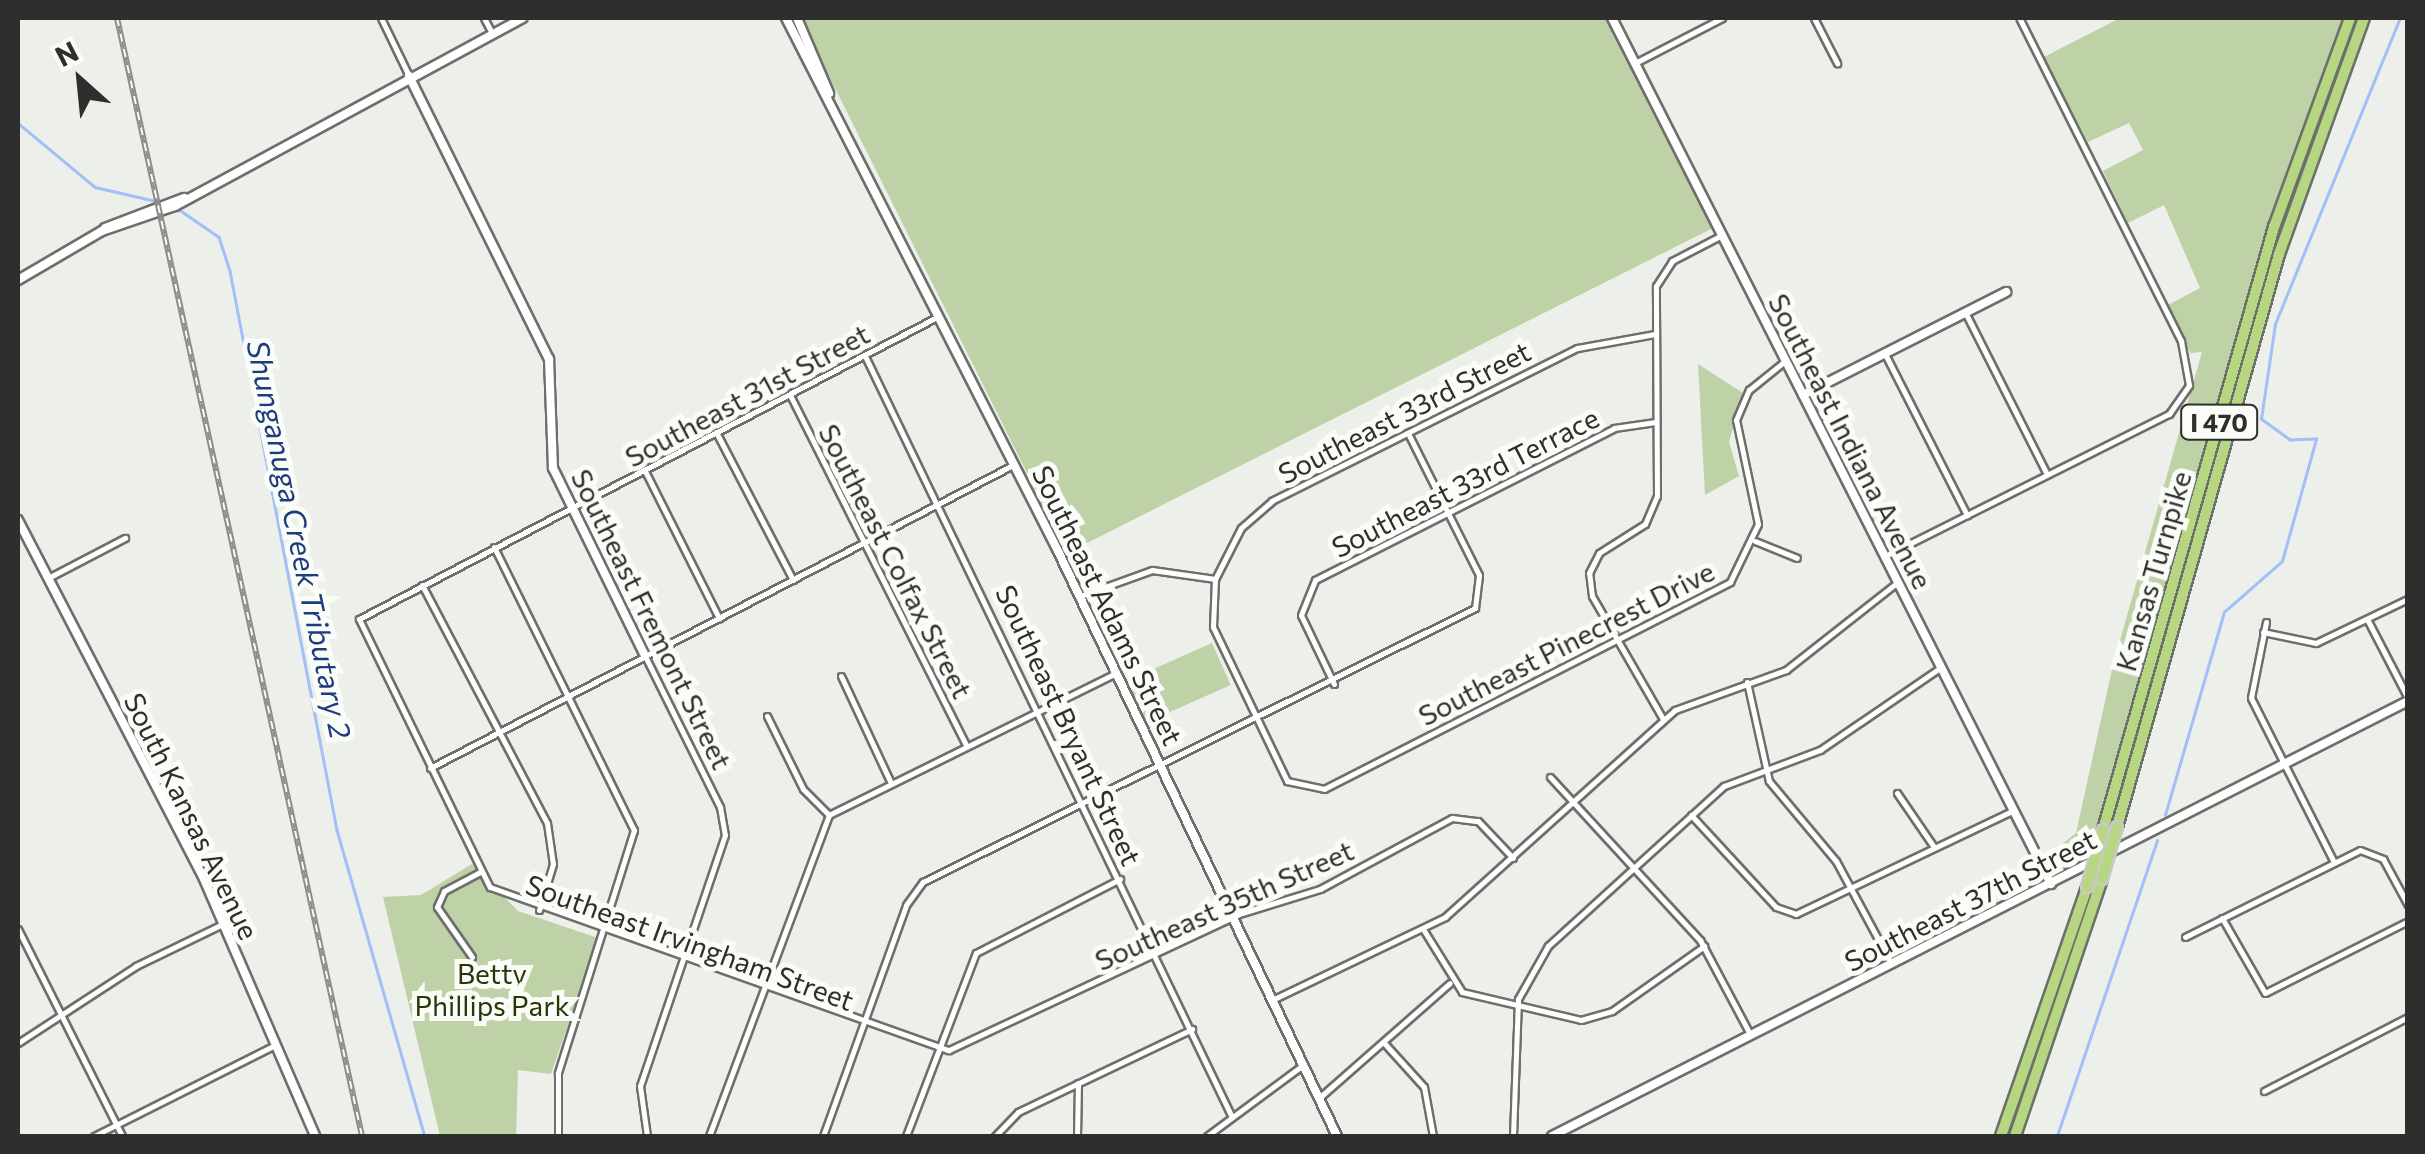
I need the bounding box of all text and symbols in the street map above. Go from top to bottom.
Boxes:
north arrow [30,30,130,130]
text: N [49,33,83,73]
street label: Southeast Indiana Avenue [1762,288,1940,594]
street label: Southeast 31st Street [619,316,875,474]
street label: Southeast 33rd Street [1272,334,1536,490]
water label: Shunganuga Creek Tributary 2 [240,337,360,741]
street label: Southeast 33rd Terrace [1326,400,1604,564]
road number: I 470 [2179,402,2259,442]
street label: Southeast Colfax Street [812,418,980,704]
street label: Southeast Adams Street [1026,460,1190,750]
street label: Southeast Fremont Street [565,464,739,774]
street label: Kansas Turnpike [2108,467,2198,675]
street label: Southeast Pinecrest Drive [1413,554,1719,732]
street label: Southeast Bryant Street [989,580,1149,870]
street label: South Kansas Avenue [118,687,266,945]
street label: Southeast 37th Street [1839,822,2101,978]
street label: Southeast 35th Street [1090,833,1358,977]
street label: Southeast Irvingham Street [521,867,859,1017]
park label: Betty Phillips Park [414,956,570,1022]

